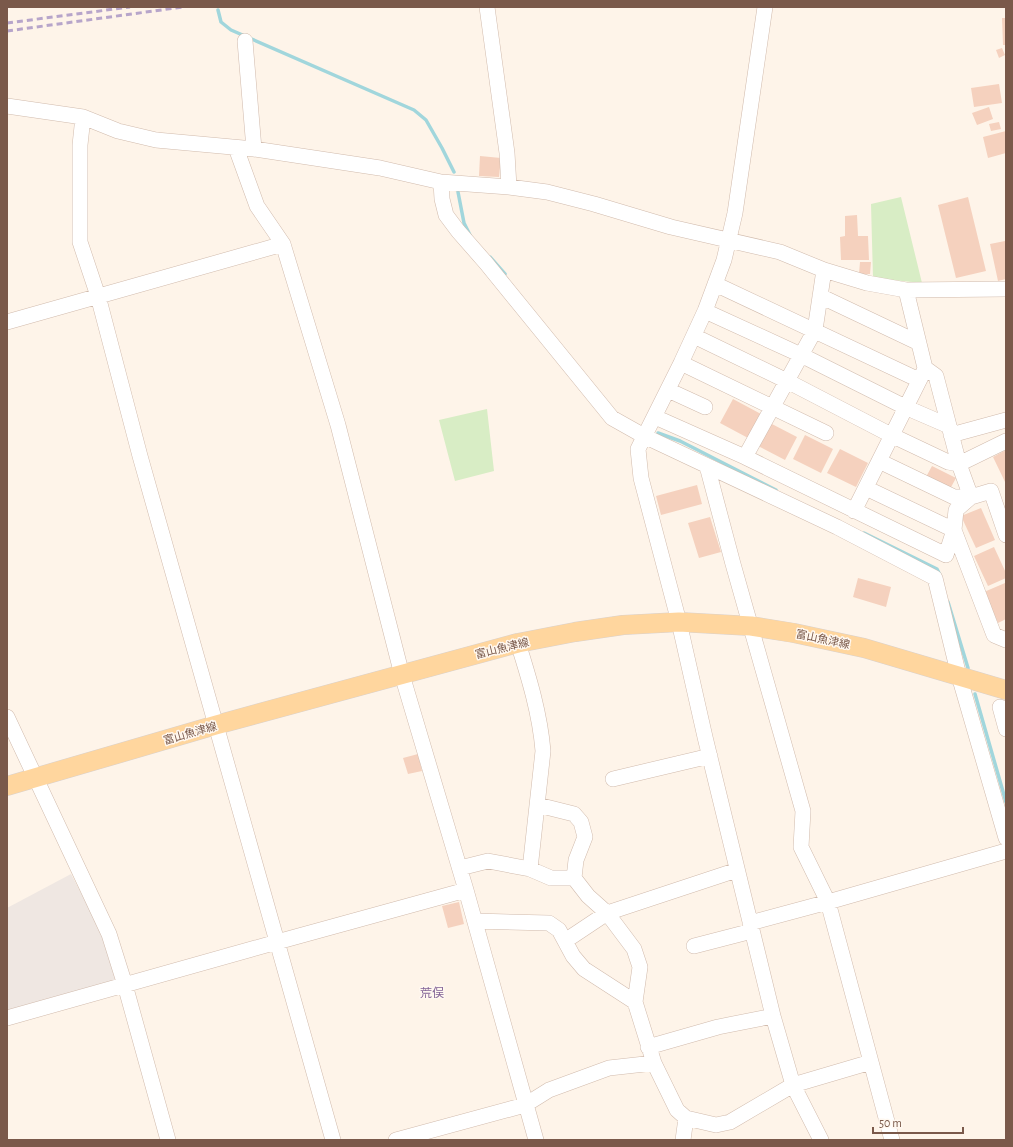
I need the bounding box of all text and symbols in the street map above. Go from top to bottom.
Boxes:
street label: 富山魚津線 [795,627,851,651]
street label: 富山魚津線 [474,636,530,660]
street label: 富山魚津線 [162,720,218,746]
district label: 荒俣 [420,986,444,999]
scale bar [873,1109,963,1135]
text: 50 m [879,1117,902,1129]

